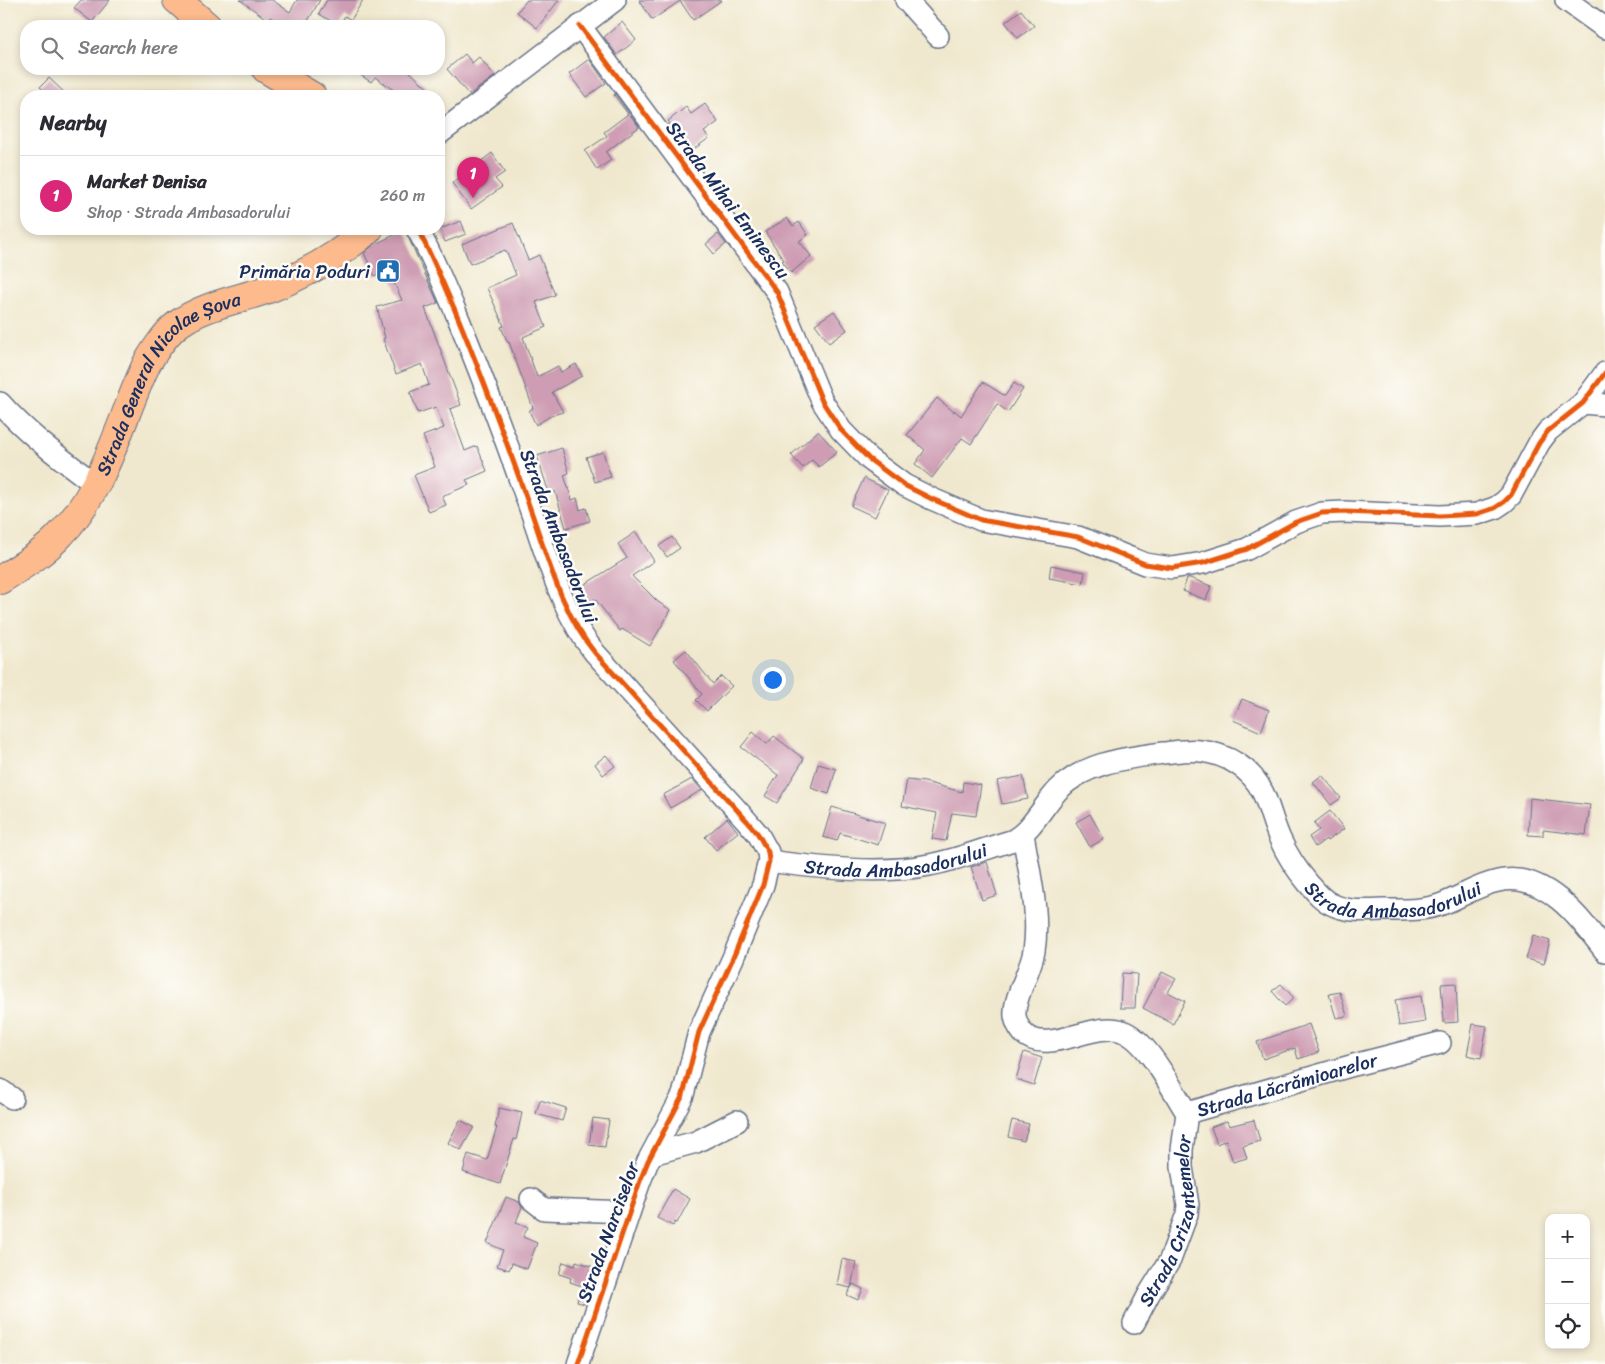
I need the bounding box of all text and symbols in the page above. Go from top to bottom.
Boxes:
search box [20,20,445,75]
text: Search here [78,31,178,64]
icon: search [38,34,66,62]
text: Nearby [40,104,106,142]
street label: Strada Mihai Eminescu [657,114,799,286]
pin: 1 [457,157,489,198]
text: Market Denisa [87,165,207,198]
text: 1 [53,181,59,210]
text: 260 m [380,181,425,210]
text: Shop · Strada Ambasadorului [87,198,290,227]
place label: Primăria Poduri [239,255,371,288]
public building icon: Primăria Poduri [375,258,401,284]
street label: Strada General Nicolae Șova [86,282,245,481]
street label: Strada Ambasadorului [511,444,608,629]
your location [760,667,786,693]
street label: Strada Ambasadorului [803,833,992,887]
street label: Strada Ambasadorului [1303,865,1489,895]
text: Strada Ambasadorului [1296,871,1487,927]
street label: Strada Lăcrămioarelor [1193,1043,1382,1126]
street label: Strada Crizantemelor [1129,1132,1205,1312]
street label: Strada Narciselor [567,1156,649,1307]
map controls [1545,1214,1590,1349]
button: + [1545,1214,1590,1259]
button: − [1545,1259,1590,1304]
button: locate [1545,1304,1590,1349]

